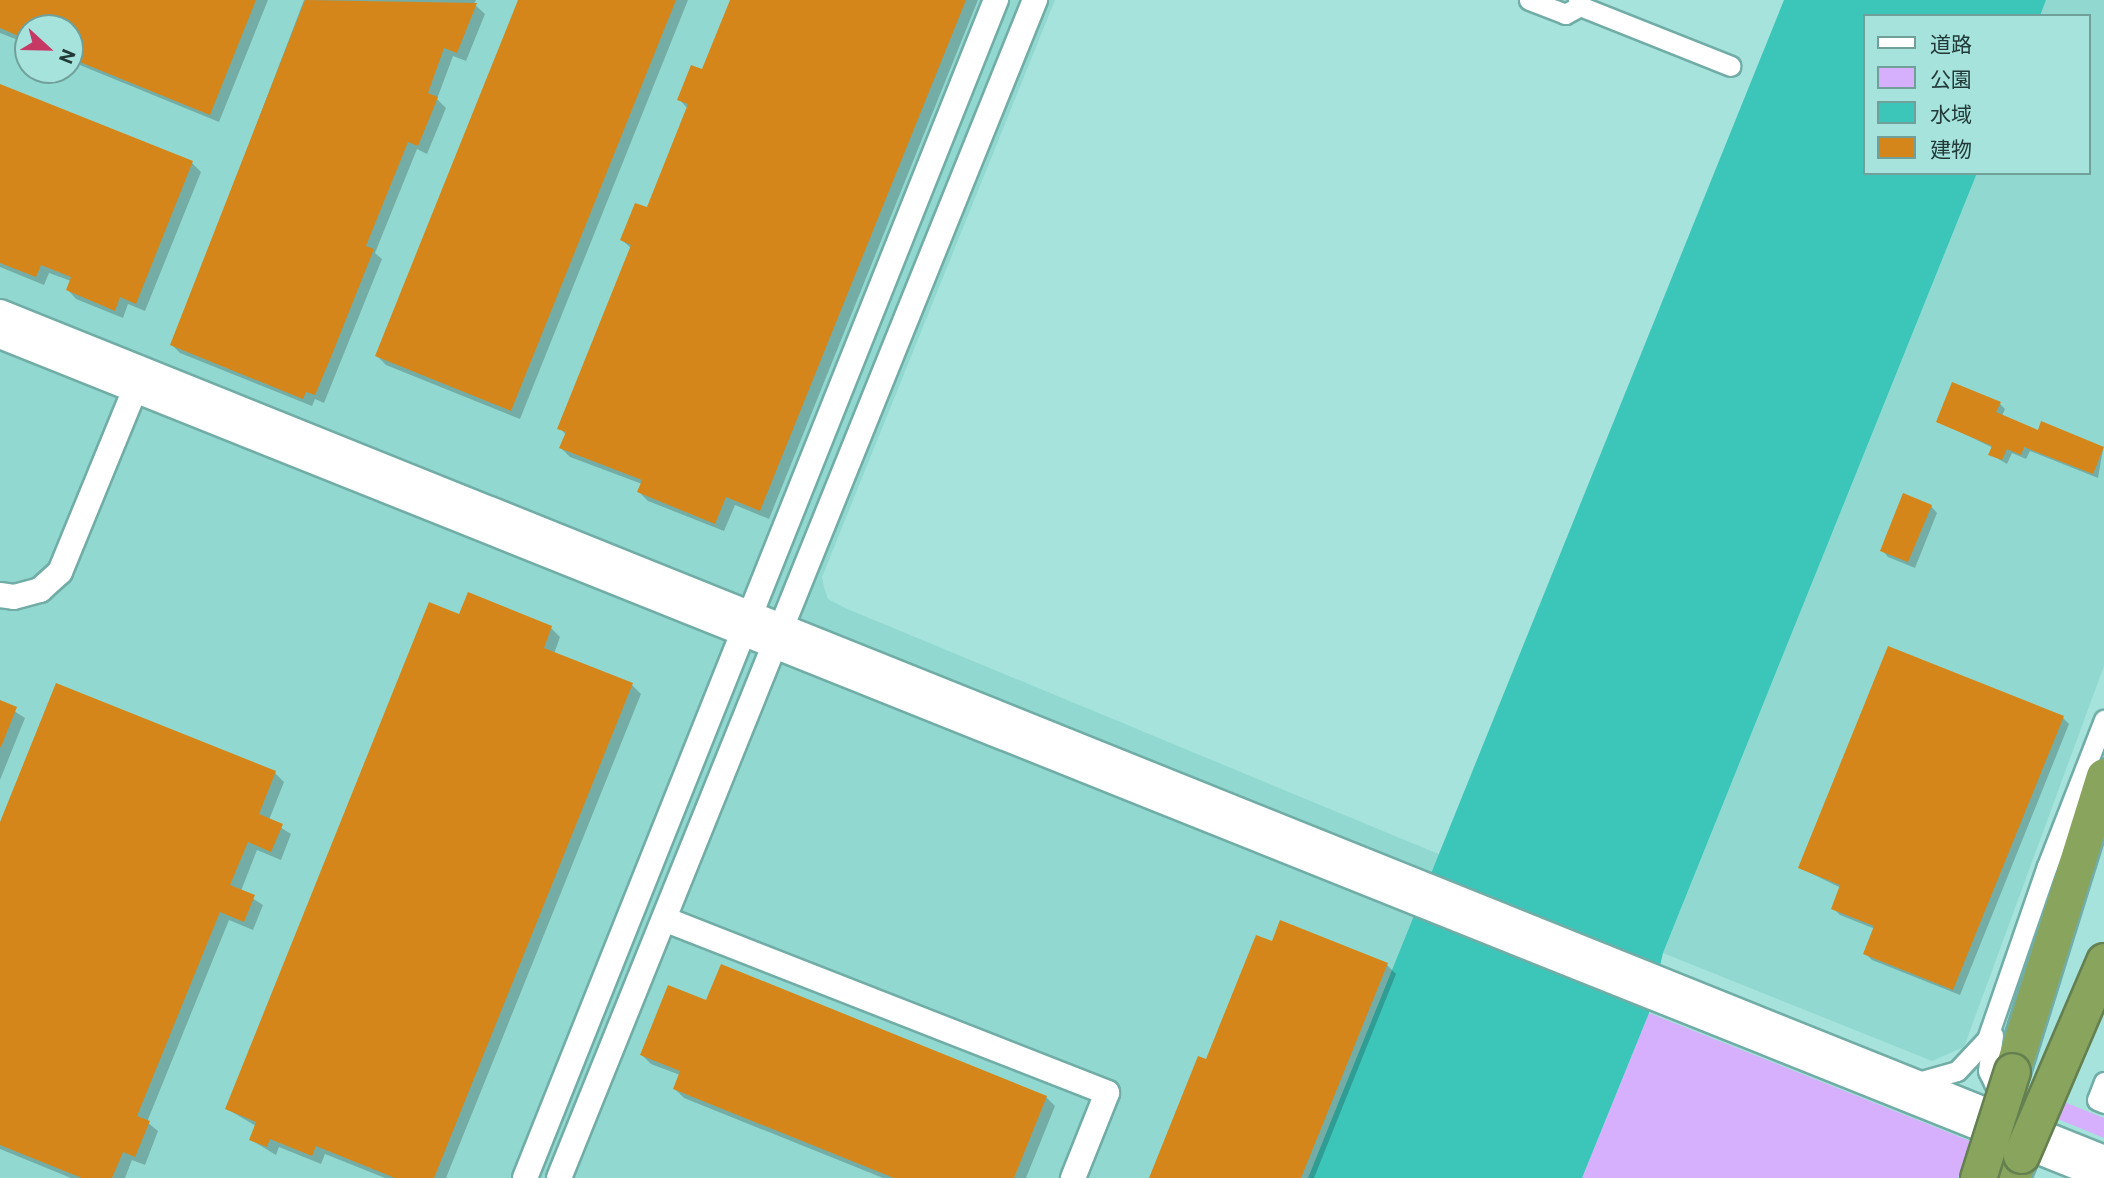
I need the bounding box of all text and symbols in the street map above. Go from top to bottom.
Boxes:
north arrow [14,14,84,84]
legend [1862,14,2090,175]
text: 道路 [1930,33,1972,57]
text: N [54,46,80,67]
text: 公園 [1930,68,1972,92]
text: 水域 [1930,103,1972,127]
text: 建物 [1930,138,1972,162]

